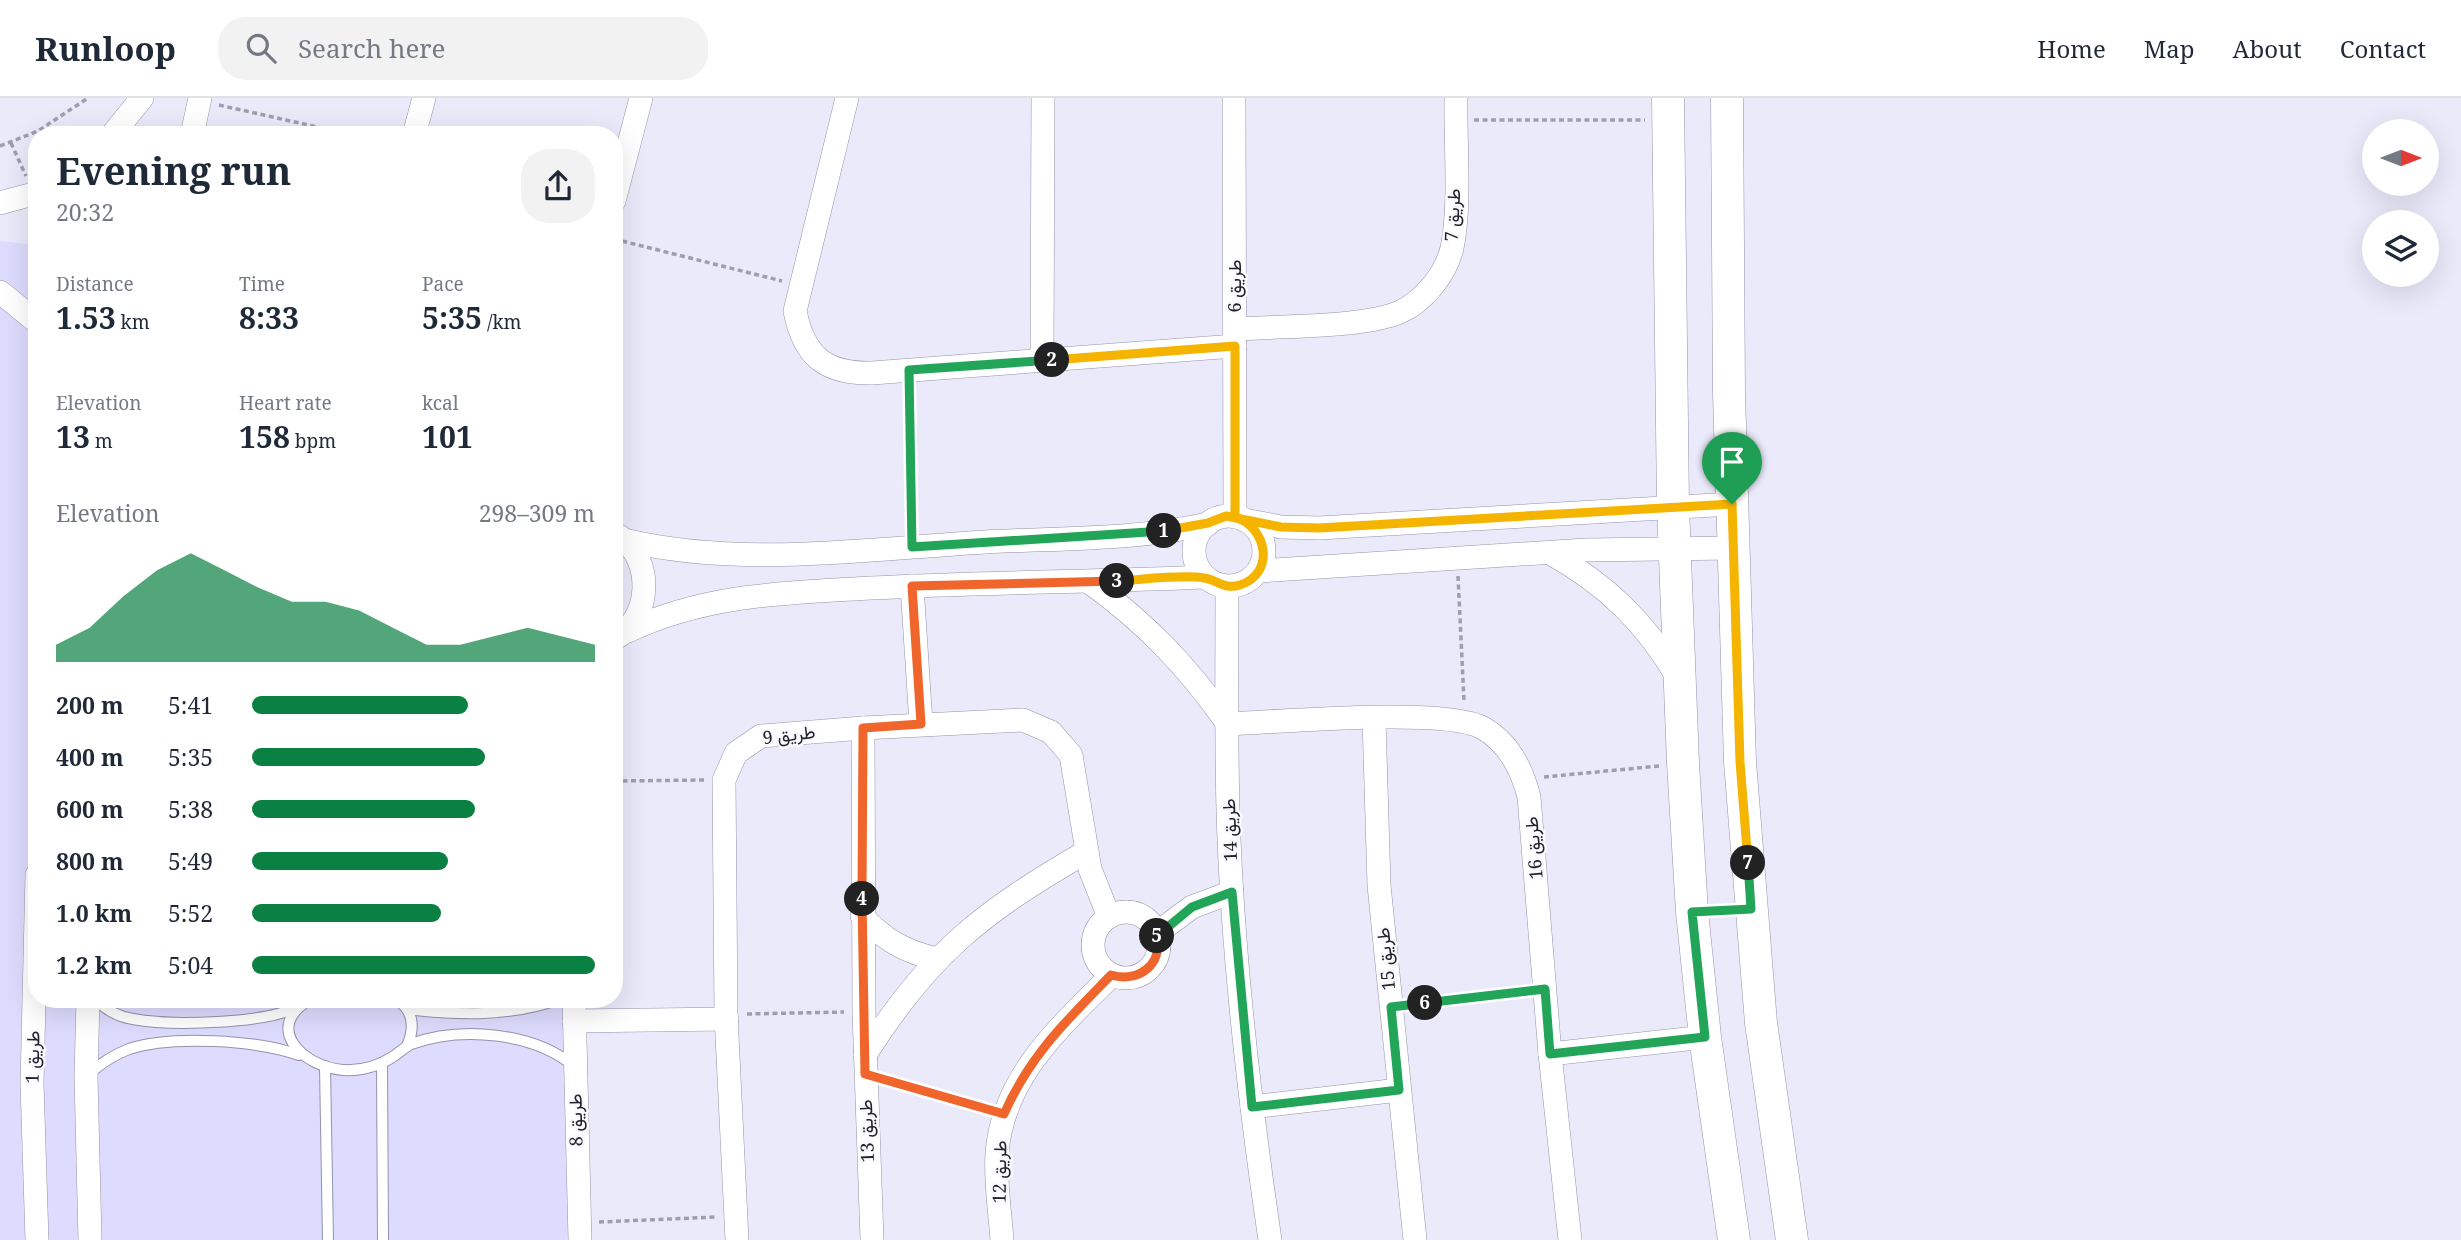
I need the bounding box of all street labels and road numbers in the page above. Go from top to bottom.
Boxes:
street label: طريق 7 [1439,188,1465,242]
street label: طريق 6 [1222,260,1246,312]
street label: طريق 9 [761,719,817,749]
street label: طريق 14 [1216,798,1242,862]
street label: طريق 16 [1518,816,1548,880]
street label: طريق 15 [1370,927,1400,992]
street label: طريق 1 [20,1030,44,1084]
street label: طريق 8 [563,1093,587,1147]
street label: طريق 13 [853,1099,879,1163]
street label: طريق 12 [986,1140,1012,1204]

